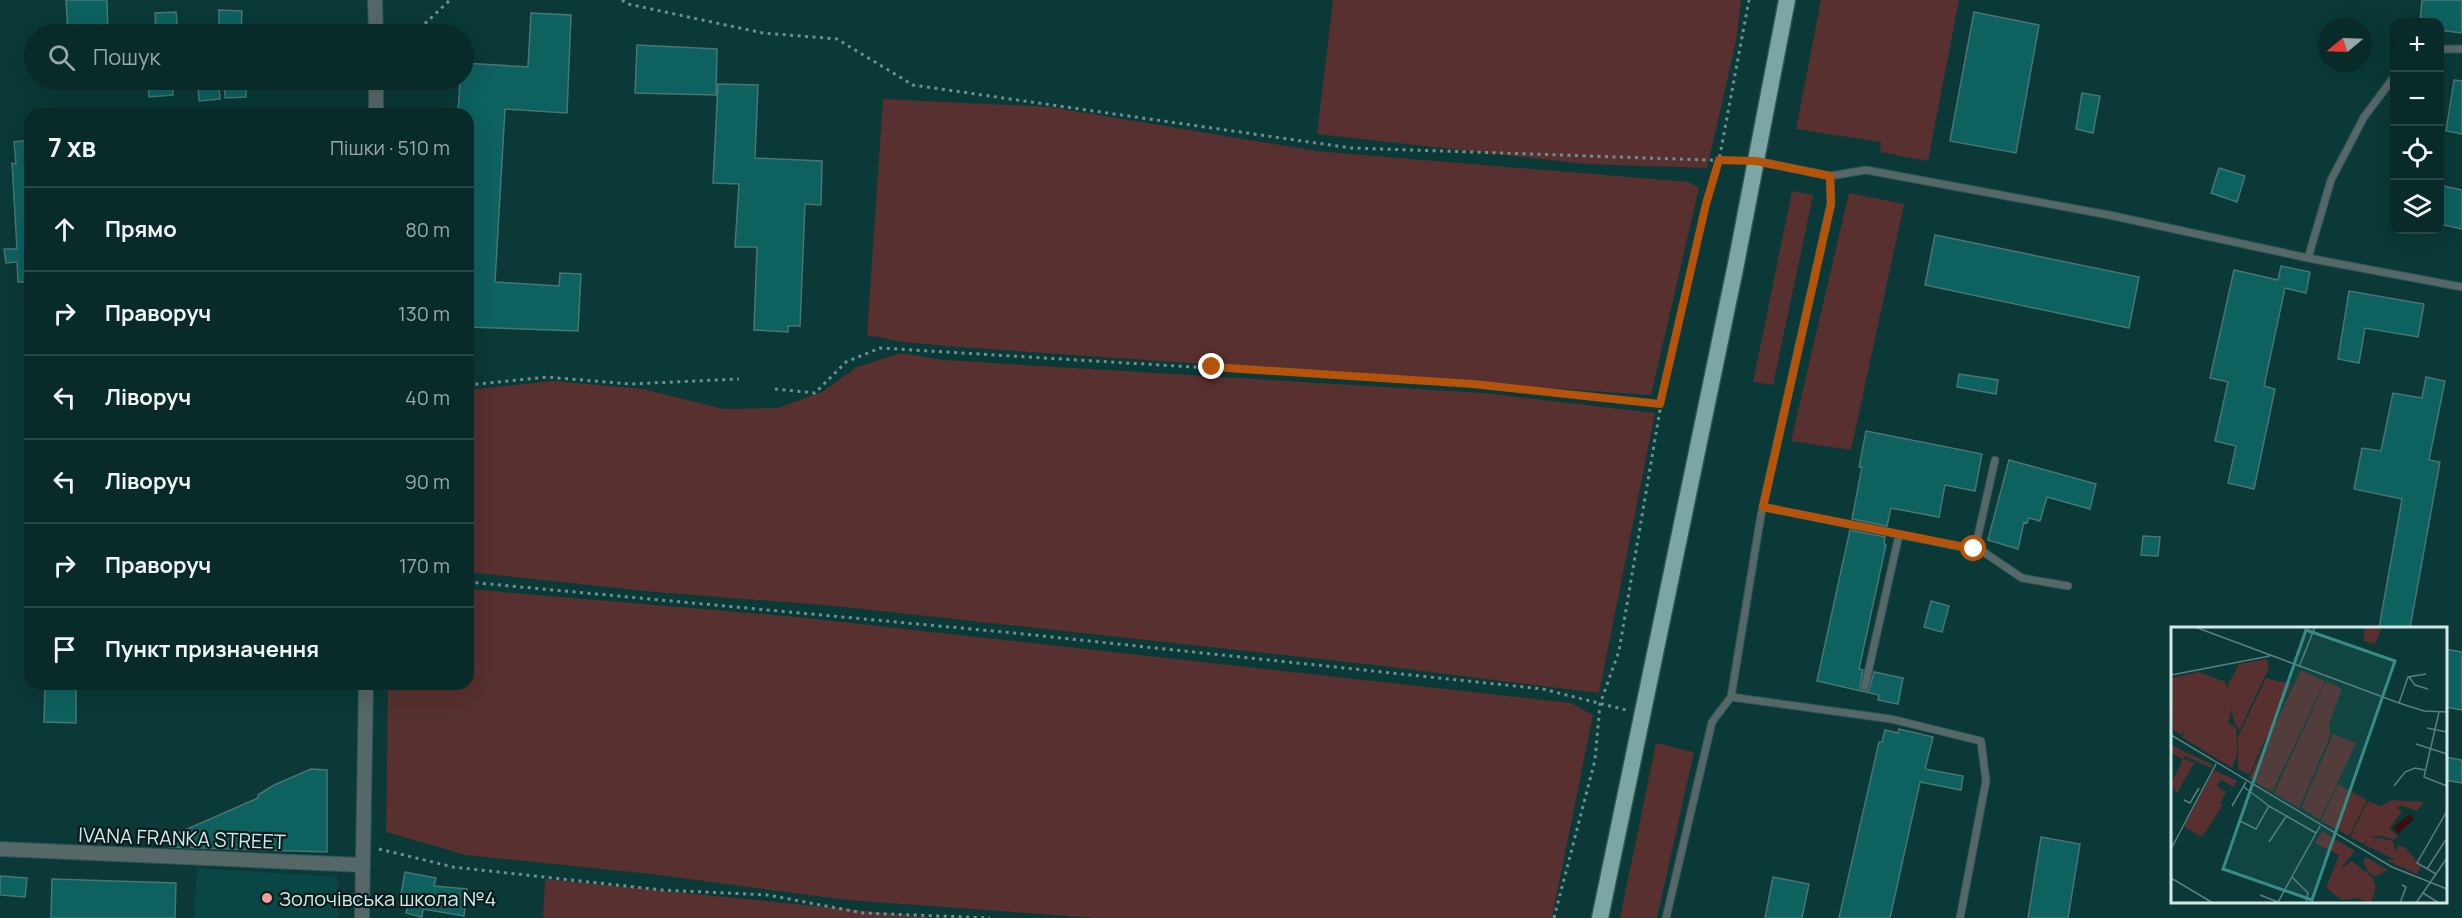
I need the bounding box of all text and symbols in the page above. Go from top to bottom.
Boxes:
north arrow [2318,18,2372,72]
map controls [2390,18,2444,234]
button: + [2390,18,2444,72]
search box [24,24,474,90]
icon: search [45,41,78,74]
text: Пошук [93,42,160,72]
button: − [2390,72,2444,126]
button: locate [2390,126,2444,180]
text: 7 хв [48,129,96,165]
text: Пішки · 510 m [330,134,450,161]
button: layers [2390,180,2444,234]
icon: ahead [48,213,81,246]
text: Прямо [105,214,177,244]
text: 80 m [405,216,450,243]
icon: right [48,297,81,330]
text: Праворуч [105,298,211,328]
text: 130 m [398,300,450,327]
route end [1198,353,1224,379]
icon: left [48,381,81,414]
text: Ліворуч [105,382,191,412]
text: 40 m [405,384,450,411]
icon: left [48,465,81,498]
text: Ліворуч [105,466,191,496]
text: 90 m [404,468,450,495]
route start [1960,535,1986,561]
icon: right [48,549,81,582]
text: Праворуч [105,550,211,580]
text: 170 m [399,552,450,579]
inset map [2171,627,2447,903]
icon: arrive [48,633,81,666]
text: Пункт призначення [105,634,319,664]
street label: IVANA FRANKA STREET [78,821,286,855]
place label: Золочівська школа №4 [279,885,496,912]
marker: Золочівська школа №4 [260,891,274,905]

